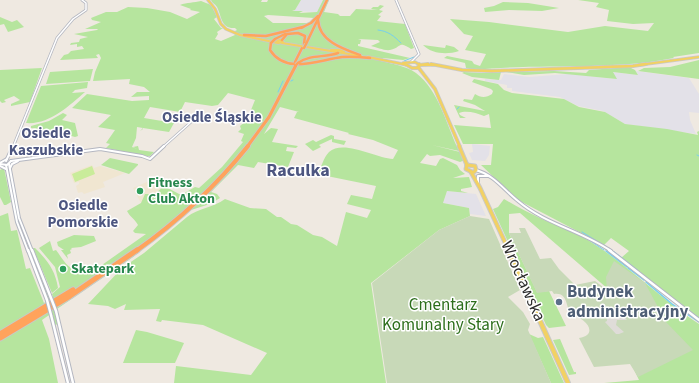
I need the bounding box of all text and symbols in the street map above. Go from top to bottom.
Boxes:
district label: Osiedle Śląskie [162,107,262,128]
district label: Osiedle Kaszubskie [9,123,83,161]
district label: Raculka [266,158,330,183]
place label: Fitness Club Akton [148,173,215,209]
marker: Fitness Club Akton [135,186,145,196]
district label: Osiedle Pomorskie [48,195,119,233]
street label: Wrocławska [495,237,551,325]
place label: Skatepark [71,259,135,279]
marker: Skatepark [58,264,68,274]
place label: Budynek administracyjny [567,280,688,324]
park label: Cmentarz Komunalny Stary [382,293,504,337]
marker: Budynek administracyjny [554,297,564,307]

